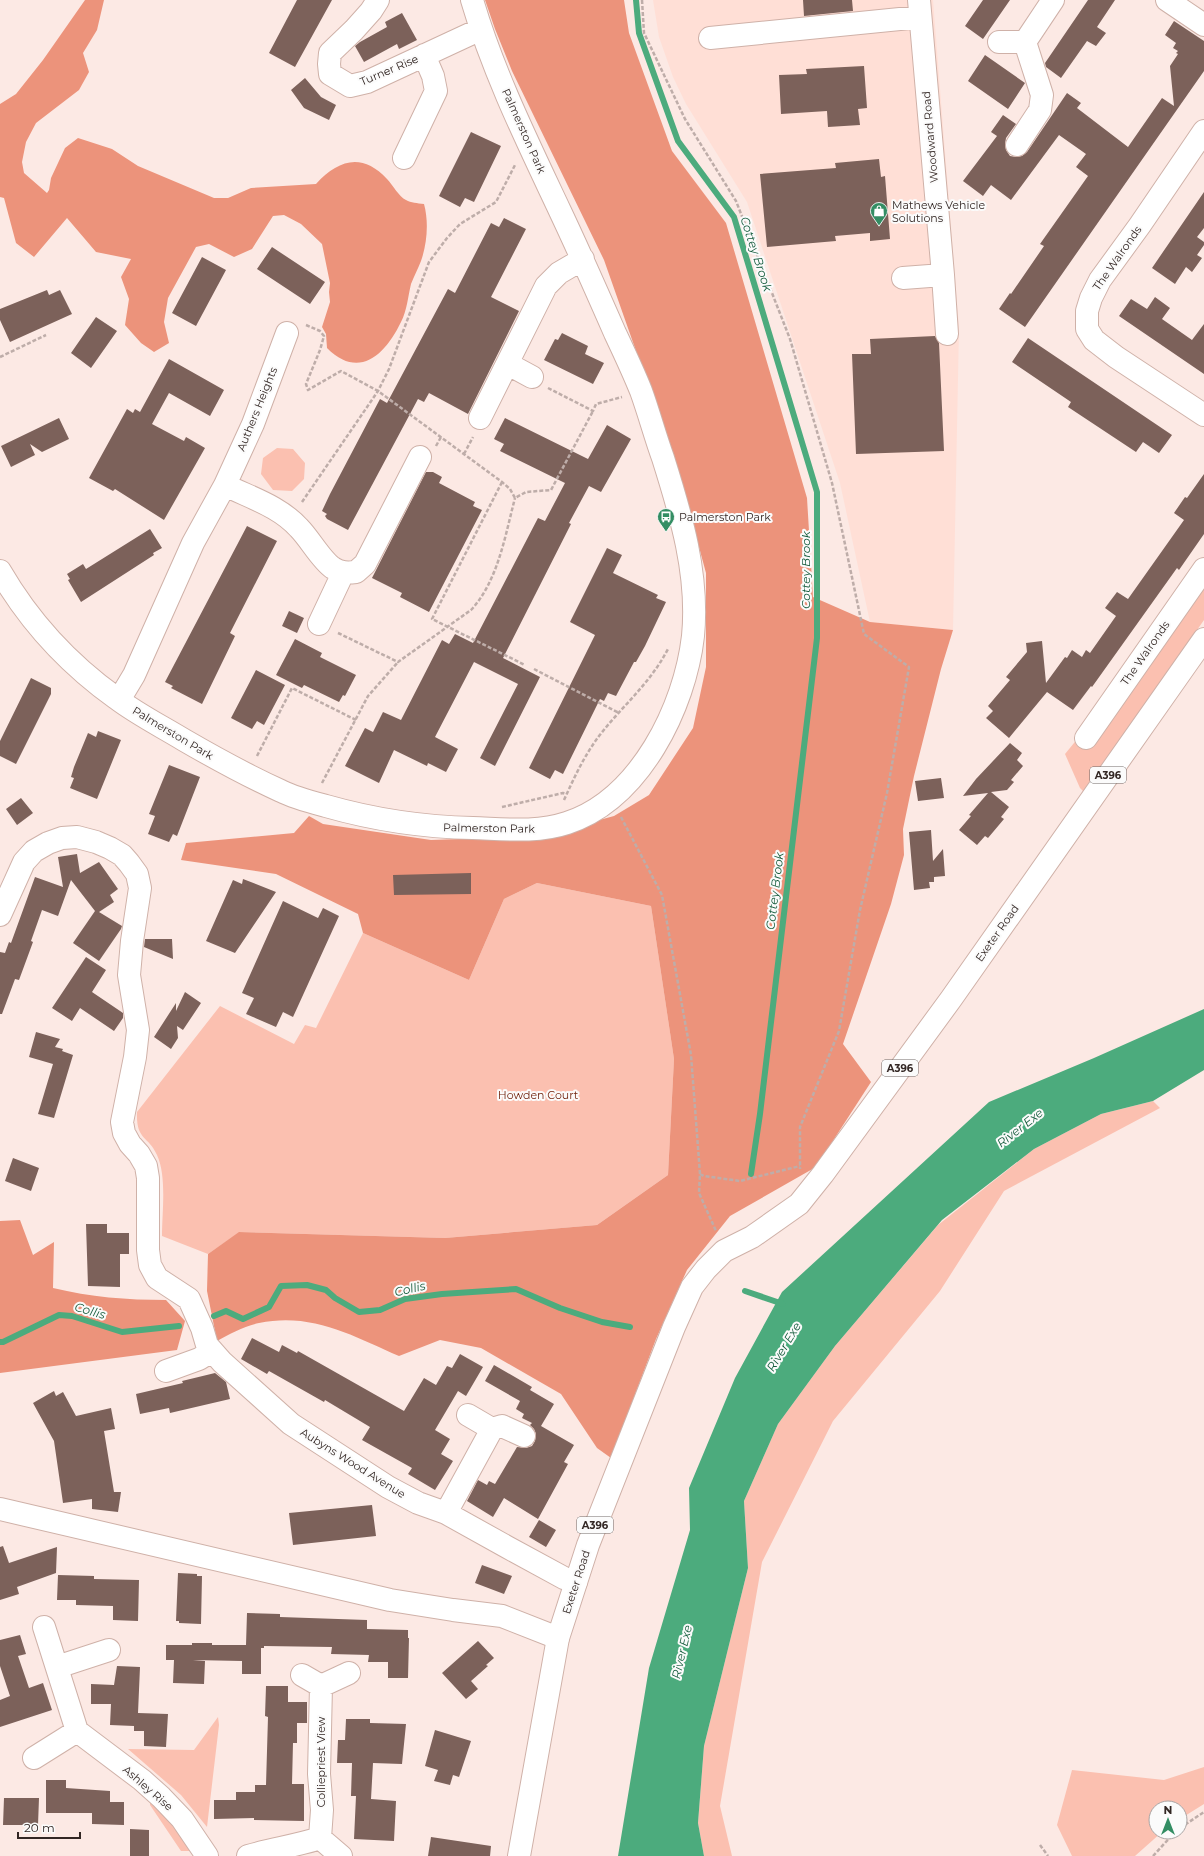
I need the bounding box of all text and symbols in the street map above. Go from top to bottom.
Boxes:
street label: Turner Rise [358,51,421,89]
street label: Palmerston Park [499,86,549,176]
street label: Woodward Road [919,90,941,184]
place label: Mathews Vehicle Solutions [892,198,985,225]
shop icon: Mathews Vehicle Solutions [869,201,889,226]
water label: Cottey Brook [737,214,776,294]
street label: The Walronds [1090,222,1145,293]
street label: Authers Heights [234,364,281,453]
bus stop icon: Palmerston Park [656,507,676,532]
place label: Palmerston Park [679,510,771,524]
water label: Cottey Brook [798,530,813,609]
street label: The Walronds [1118,617,1173,688]
street label: Palmerston Park [130,703,216,763]
road number: A396 [1090,767,1126,783]
street label: Palmerston Park [443,820,535,836]
water label: Cottey Brook [762,850,787,931]
street label: Exeter Road [972,902,1022,964]
road number: A396 [882,1060,918,1076]
park label: Howden Court [498,1088,579,1102]
water label: River Exe [994,1105,1046,1150]
water label: Collis [393,1278,427,1299]
water label: Collis [73,1299,107,1322]
water label: River Exe [763,1319,804,1374]
street label: Aubyns Wood Avenue [298,1425,408,1501]
road number: A396 [577,1517,613,1533]
street label: Exeter Road [559,1548,593,1616]
water label: River Exe [668,1624,695,1680]
street label: Colliepriest View [314,1716,328,1807]
street label: Ashley Rise [120,1762,176,1814]
north arrow [1148,1800,1188,1840]
text: N [1164,1803,1172,1817]
scale bar [18,1814,80,1840]
text: 20 m [24,1820,55,1835]

